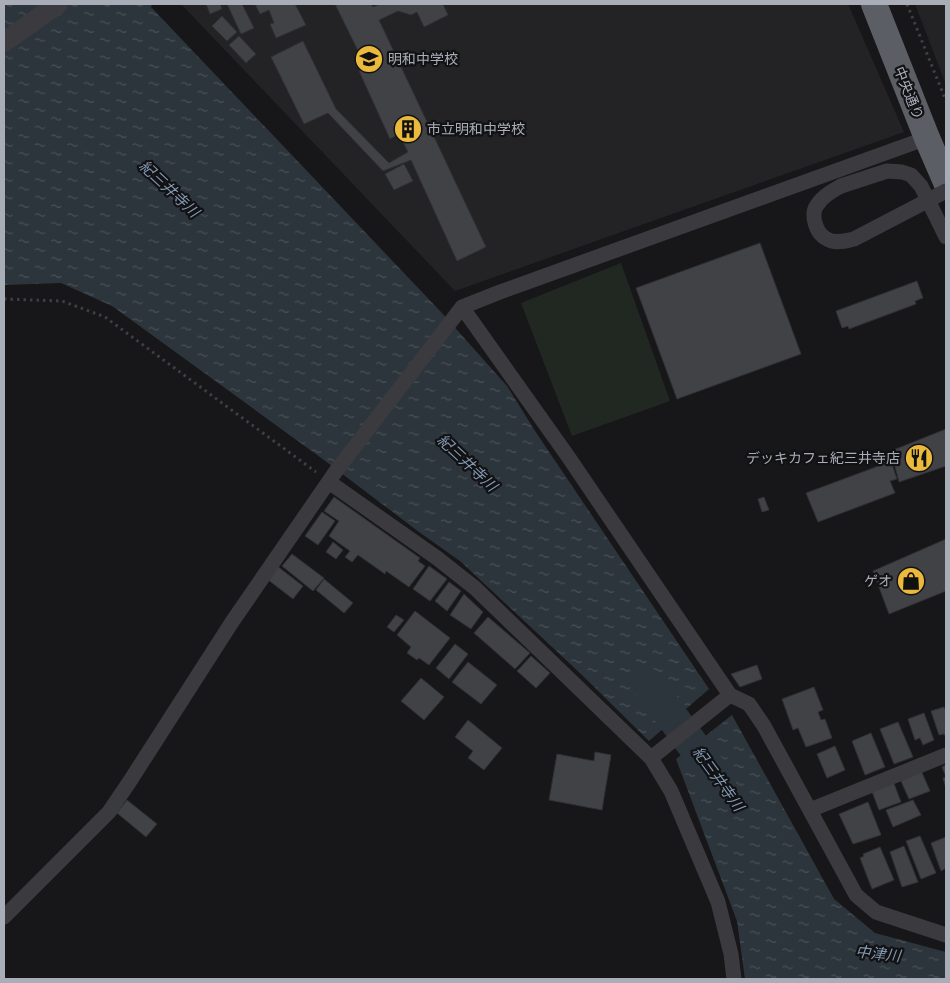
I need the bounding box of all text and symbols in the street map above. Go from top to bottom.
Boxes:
school or university icon: 明和中学校 [354,44,384,74]
place label: 明和中学校 [388,50,458,68]
street label: 中央通り [890,64,928,122]
building icon: 市立明和中学校 [393,114,423,144]
place label: 市立明和中学校 [427,120,525,138]
water label: 紀三井寺川 [135,156,205,223]
water label: 紀三井寺川 [433,430,503,497]
restaurant icon: デッキカフェ紀三井寺店 [904,443,934,473]
place label: デッキカフェ紀三井寺店 [746,449,900,467]
shop icon: ゲオ [896,566,926,596]
place label: ゲオ [864,572,892,590]
water label: 紀三井寺川 [689,743,749,816]
water label: 中津川 [855,942,903,966]

